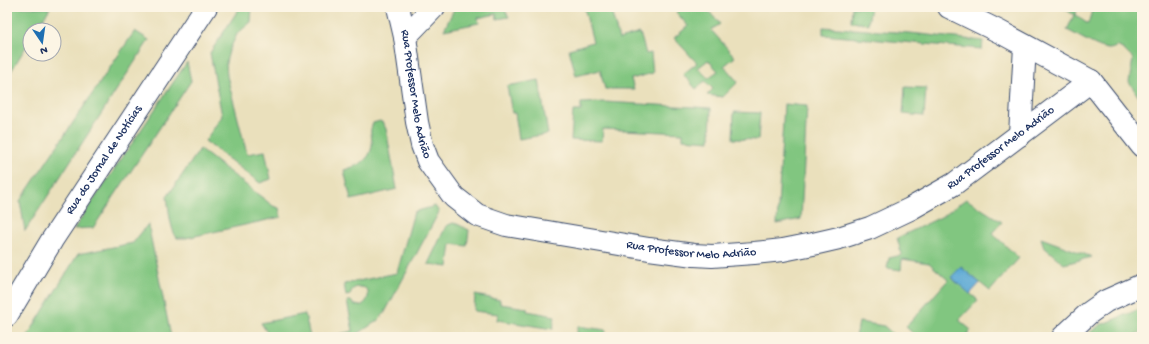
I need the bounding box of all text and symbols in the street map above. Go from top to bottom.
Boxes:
north arrow [22,22,62,62]
street label: Rua Professor Melo Adrião [397,28,434,161]
text: N [39,43,49,56]
street label: Rua do Jornal de Notícias [64,103,146,217]
street label: Rua Professor Melo Adrião [945,104,1058,193]
street label: Rua Professor Melo Adrião [625,238,757,263]

